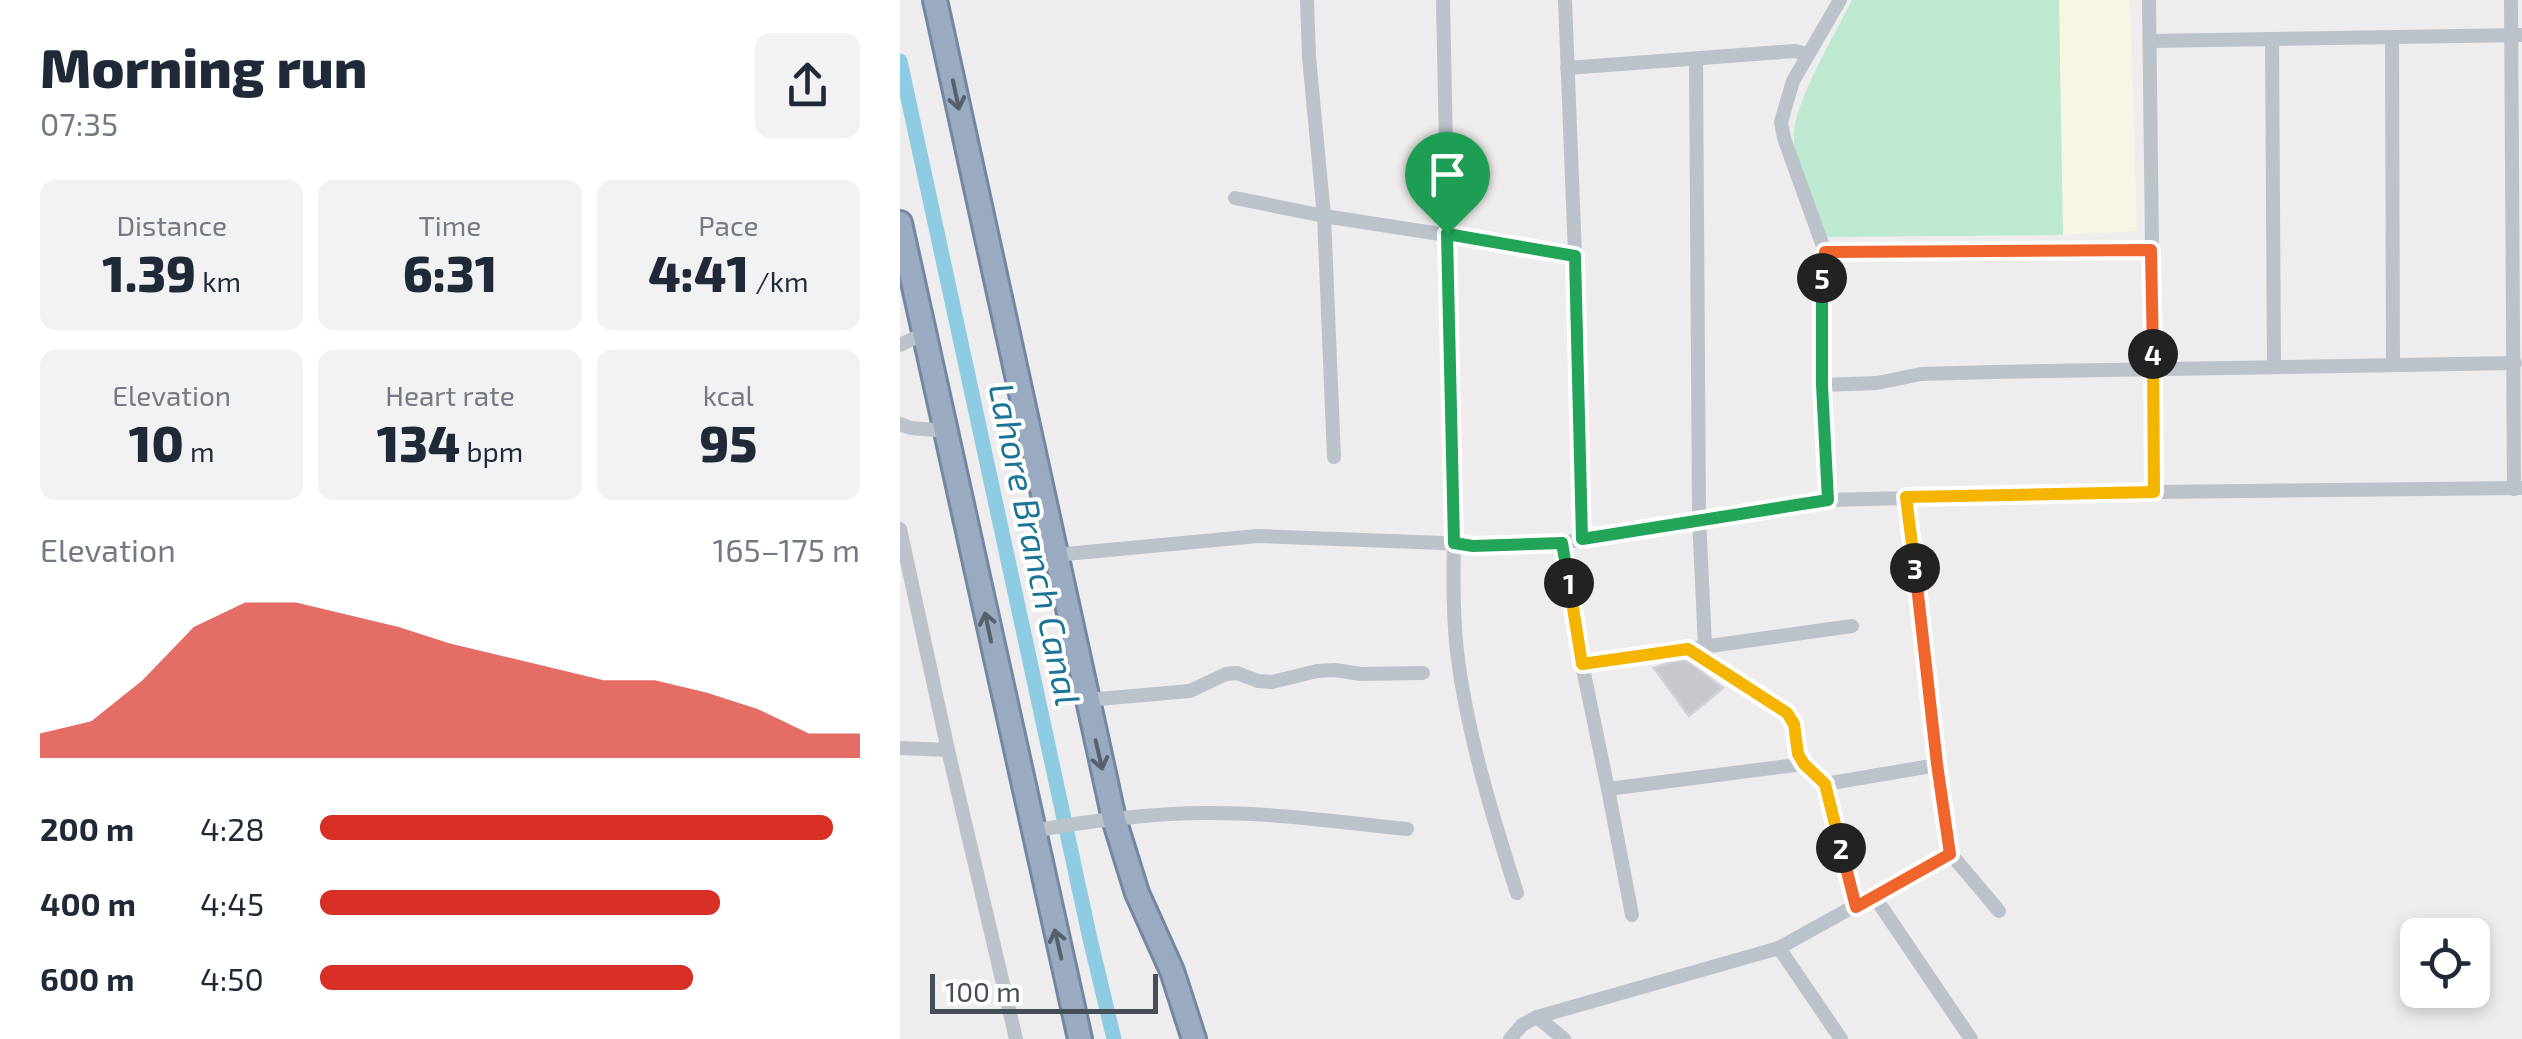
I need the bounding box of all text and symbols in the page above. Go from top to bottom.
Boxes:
text: Morning run [40,33,368,99]
button: share [755,33,860,138]
one-way arrow [948,78,966,110]
text: 07:35 [40,104,118,142]
pin [1405,132,1490,235]
icon: arrive [1420,147,1475,202]
text: Distance [116,208,227,242]
text: Time [419,208,481,242]
text: Pace [698,208,758,242]
text: 1.39 [102,242,196,302]
text: 6:31 [403,242,497,302]
text: 4:41 [648,242,749,302]
pin: 5 [1797,253,1847,303]
text: 5 [1814,261,1830,295]
text: km [196,264,241,298]
text: /km [749,264,809,298]
pin: 4 [2128,329,2178,379]
text: 4 [2144,337,2162,371]
text: Elevation [112,378,231,412]
text: Heart rate [385,378,515,412]
text: kcal [703,378,754,412]
water label: Lahore Branch Canal [981,379,1091,709]
text: 10 [129,412,184,472]
text: 134 [377,412,460,472]
text: 95 [699,412,757,472]
text: m [184,434,214,468]
text: bpm [460,434,523,468]
text: Elevation [40,530,176,568]
text: 165–175 m [712,530,860,568]
pin: 3 [1890,543,1940,593]
text: 3 [1907,551,1923,585]
pin: 1 [1544,558,1594,608]
text: 1 [1563,566,1575,600]
one-way arrow [978,611,996,643]
one-way arrow [1091,738,1109,770]
text: 200 m [40,809,134,847]
text: 4:28 [200,809,265,847]
pin: 2 [1816,823,1866,873]
text: 2 [1833,831,1849,865]
text: 400 m [40,884,136,922]
text: 4:45 [200,884,264,922]
map controls [2400,918,2490,1008]
button: locate [2400,918,2490,1008]
one-way arrow [1048,929,1066,961]
text: 600 m [40,959,134,997]
text: 4:50 [200,959,264,997]
scale bar [930,969,1158,1014]
text: 100 m [945,974,1021,1008]

